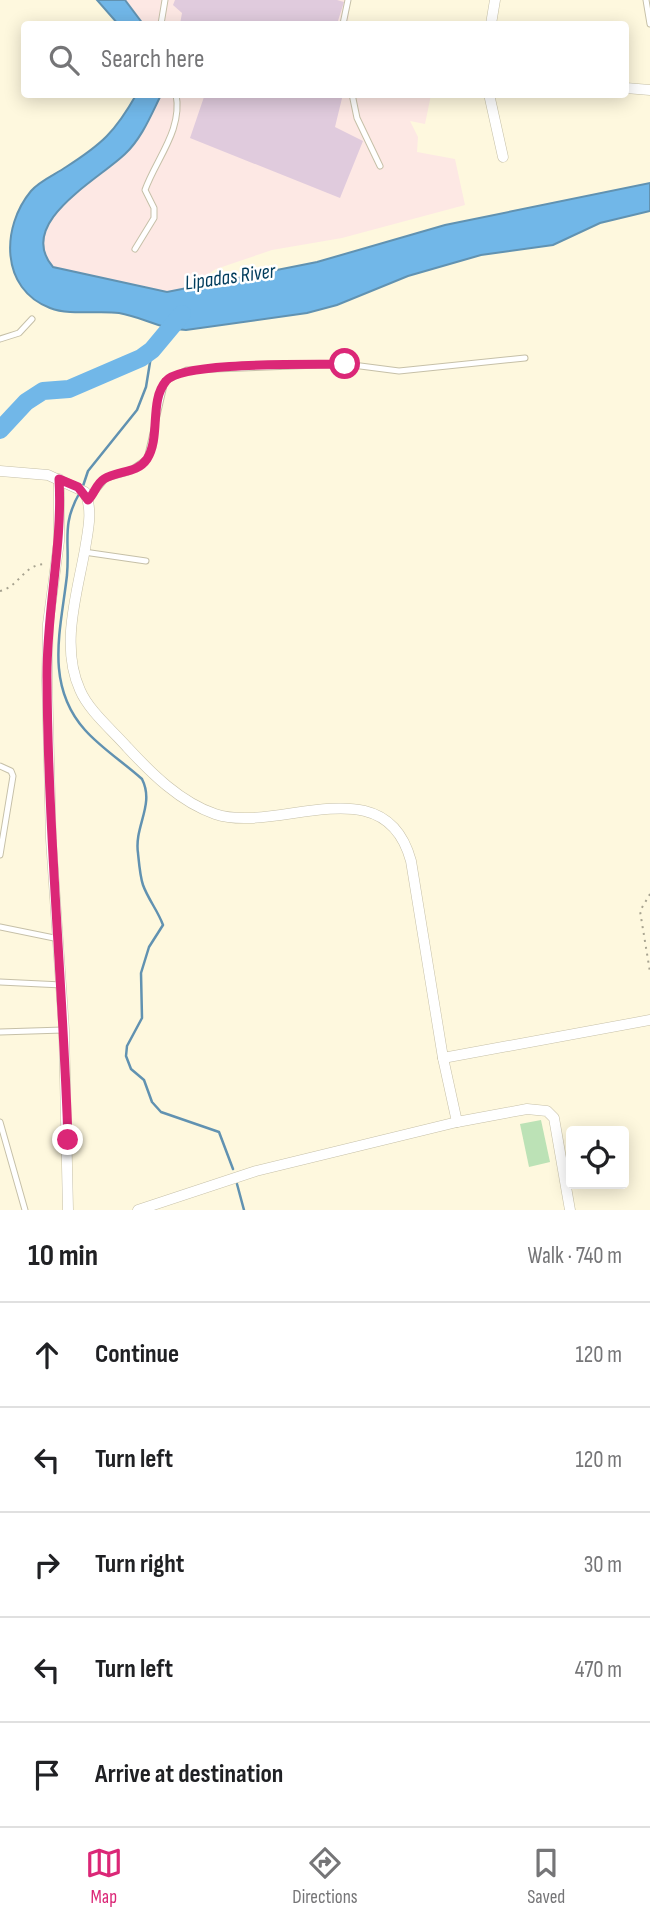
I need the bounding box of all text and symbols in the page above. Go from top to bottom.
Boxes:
search box [21,21,629,98]
icon: search [45,41,83,79]
text: Search here [101,44,204,75]
water label: Lipadas River [183,258,278,296]
route start [329,348,360,379]
route end [52,1124,83,1155]
map controls [566,1126,629,1189]
button: locate [566,1126,629,1189]
text: 10 min [28,1238,98,1274]
text: Walk · 740 m [528,1242,622,1270]
icon: ahead [28,1336,66,1374]
text: Continue [95,1339,179,1370]
text: 120 m [576,1341,622,1369]
icon: left [28,1441,66,1479]
text: Turn left [95,1444,173,1475]
text: 120 m [576,1446,622,1474]
icon: right [28,1546,66,1584]
text: Turn right [95,1549,184,1580]
text: 30 m [584,1551,622,1579]
icon: left [28,1651,66,1689]
text: Turn left [95,1654,173,1685]
text: 470 m [575,1656,622,1684]
icon: arrive [28,1756,66,1794]
text: Arrive at destination [95,1759,283,1790]
tab: Map [85,1844,123,1909]
tab: Directions [292,1844,358,1909]
tab: Saved [527,1844,565,1909]

